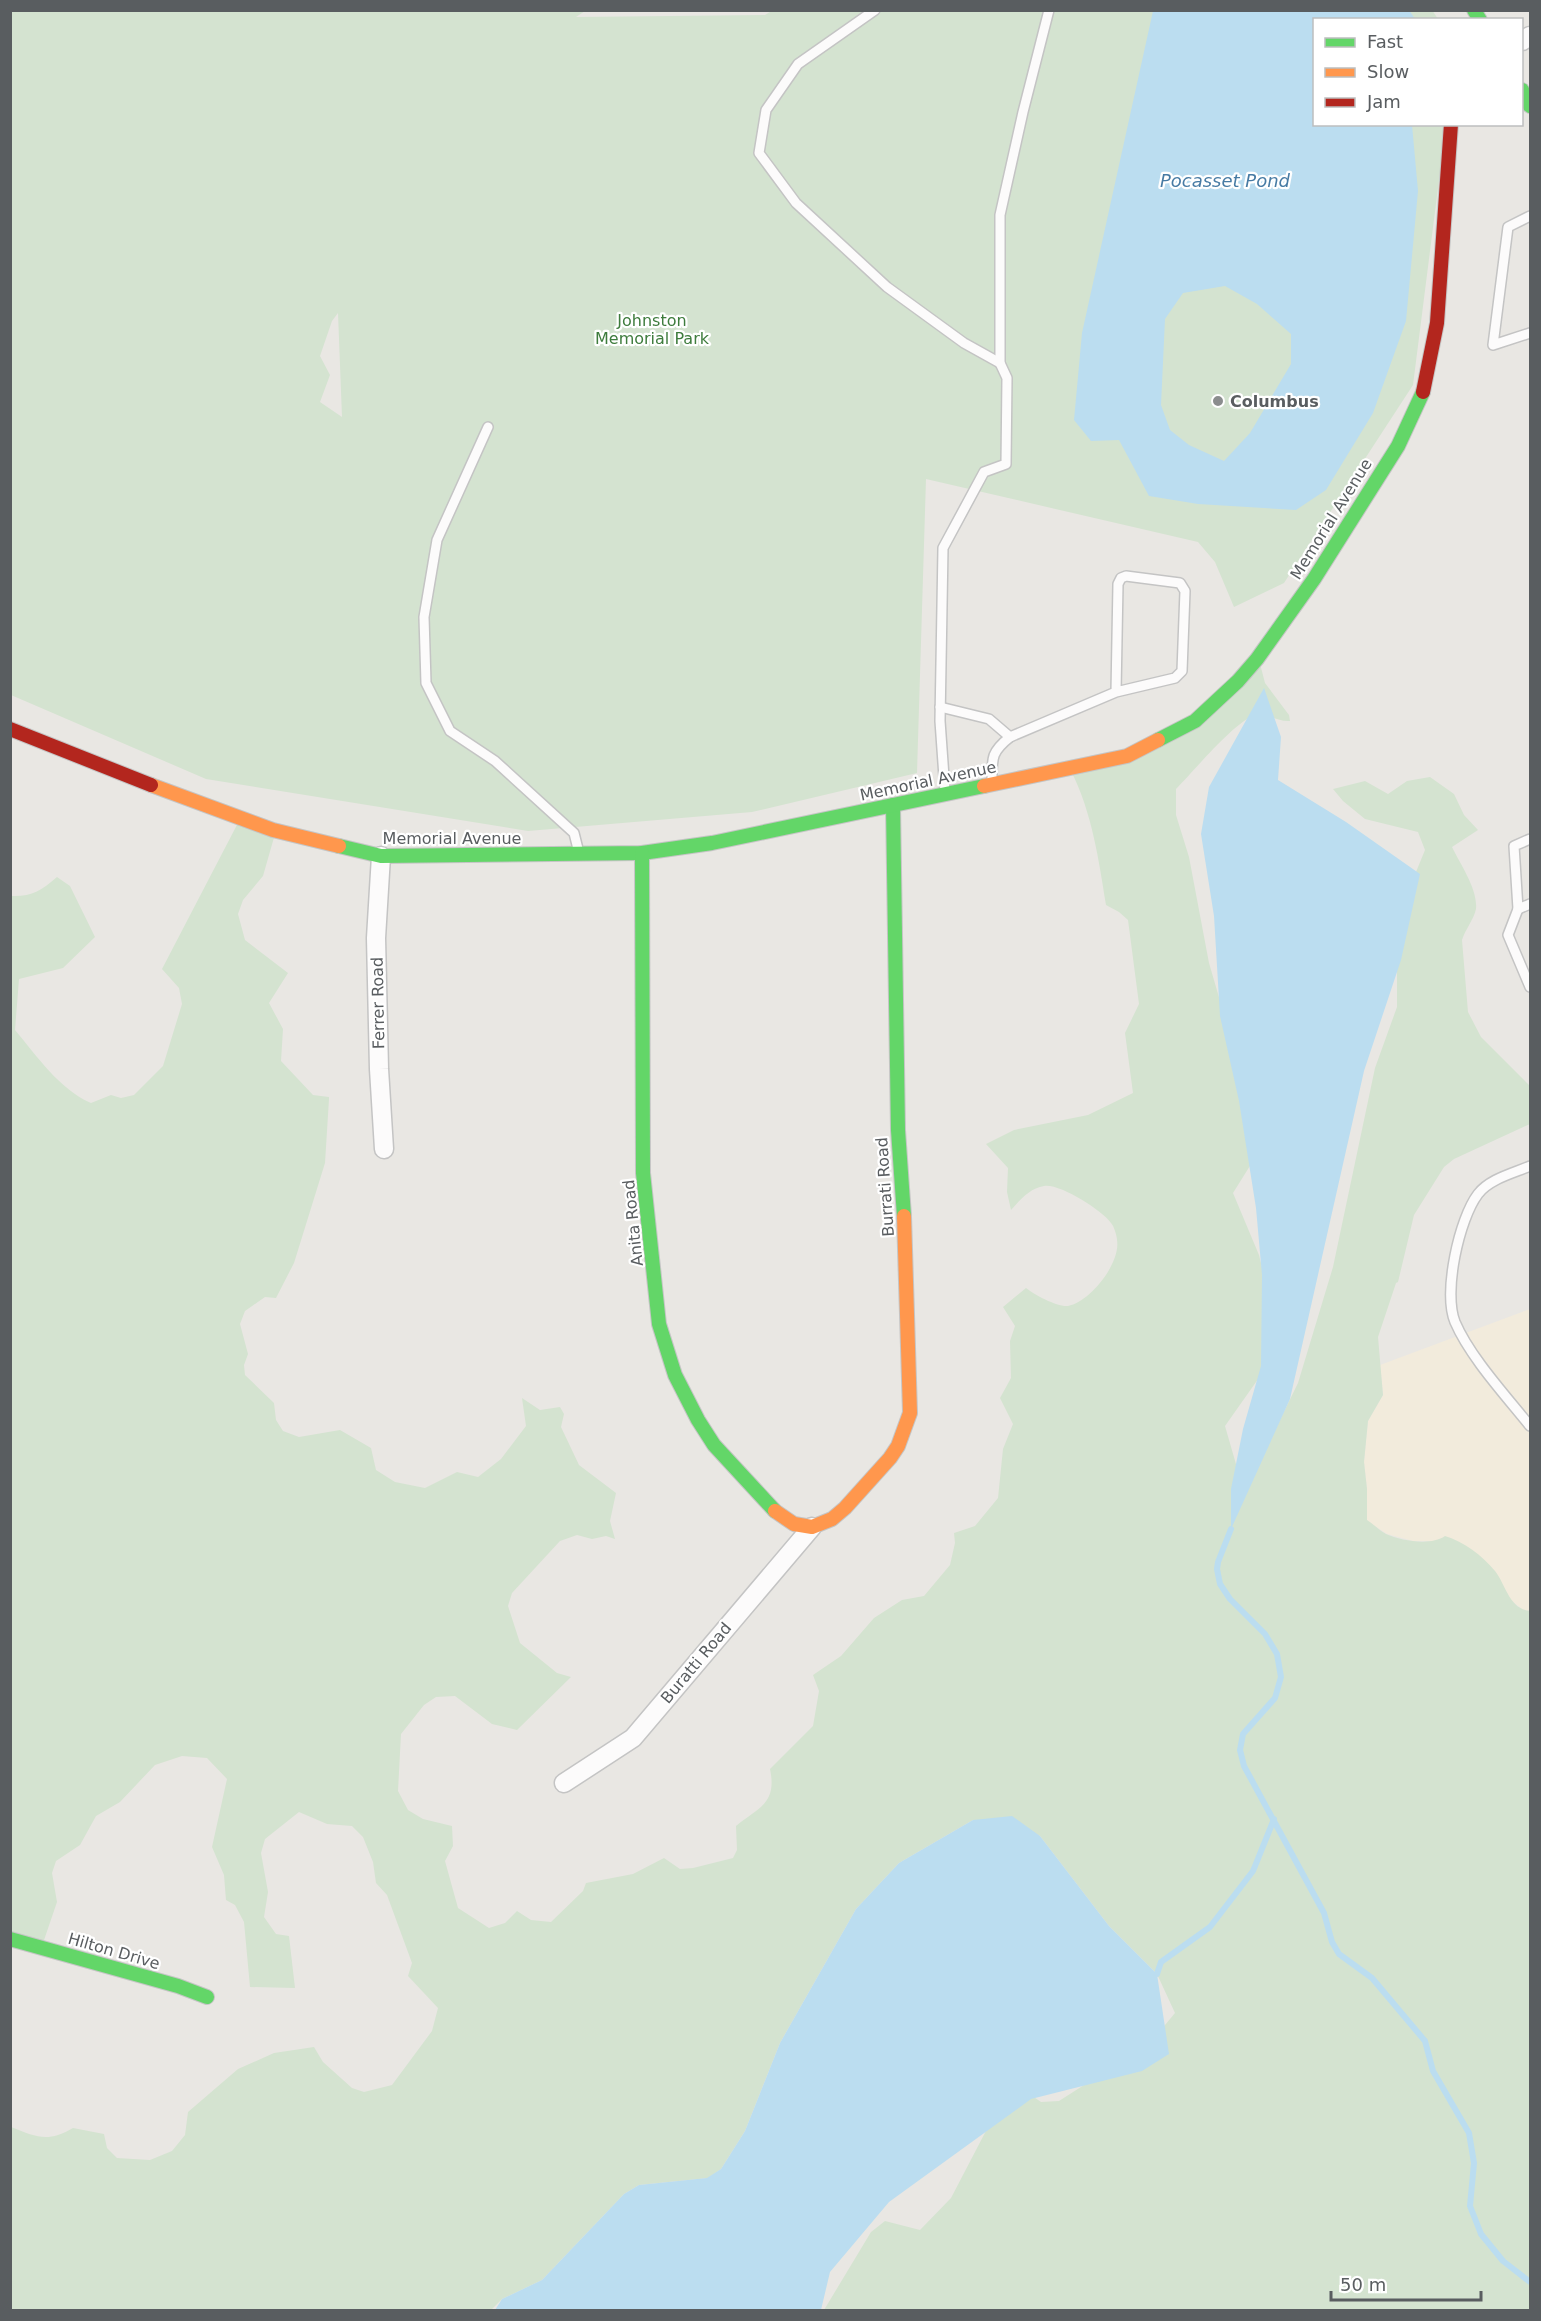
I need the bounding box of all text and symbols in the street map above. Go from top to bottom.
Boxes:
legend [1313,18,1523,126]
text: Fast [1367,31,1403,52]
text: Slow [1367,61,1409,82]
text: Jam [1366,91,1401,112]
water label: Pocasset Pond [1160,170,1291,191]
park label: Johnston Memorial Park [595,311,710,348]
place label: Columbus [1230,392,1319,411]
marker: Columbus [1211,394,1225,408]
street label: Memorial Avenue [1286,455,1376,583]
street label: Memorial Avenue [858,757,998,805]
street label: Memorial Avenue [383,829,521,848]
street label: Ferrer Road [368,957,388,1049]
street label: Burrati Road [872,1137,898,1237]
street label: Anita Road [619,1179,647,1267]
street label: Buratti Road [657,1619,735,1707]
street label: Hilton Drive [66,1929,162,1973]
scale bar [1331,2264,1481,2302]
text: 50 m [1340,2274,1386,2295]

